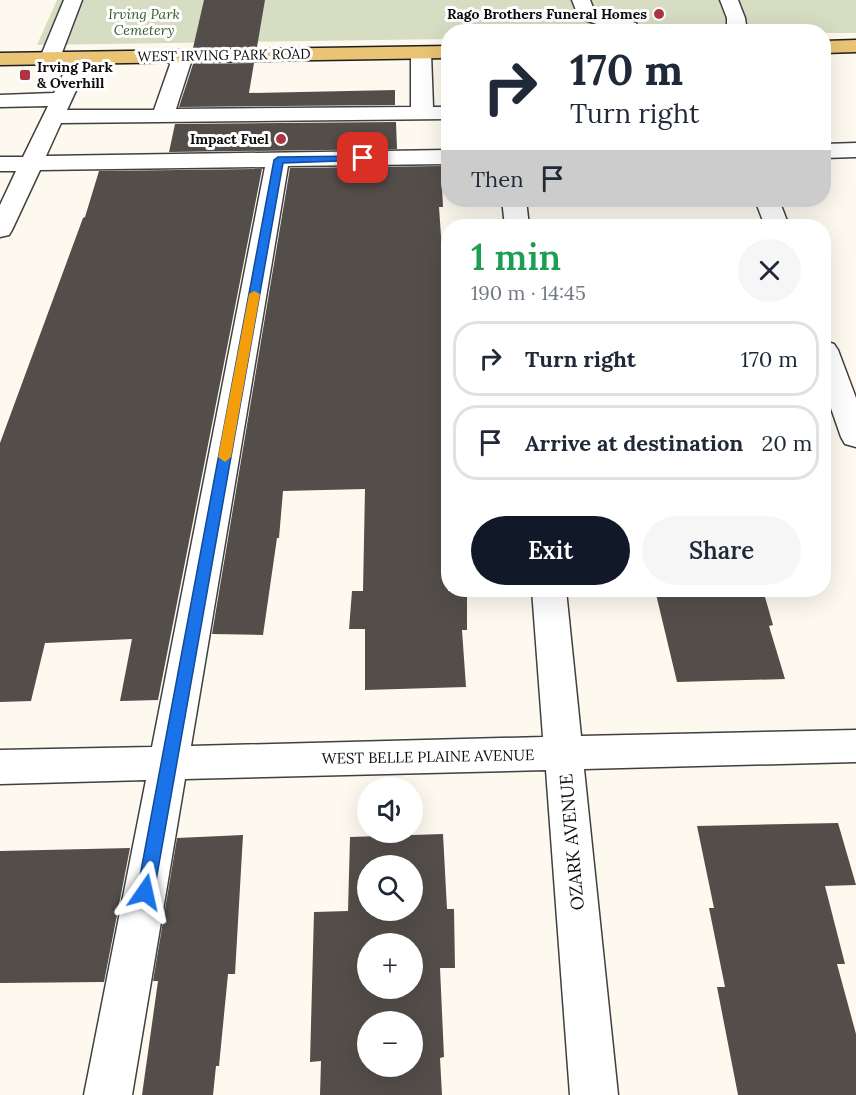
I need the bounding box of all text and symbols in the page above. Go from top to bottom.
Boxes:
park label: Irving Park Cemetery [108,5,180,39]
place label: Rago Brothers Funeral Homes [447,5,647,23]
marker: Rago Brothers Funeral Homes [652,7,666,21]
text: 170 m [570,43,683,97]
street label: WEST IRVING PARK ROAD [137,44,311,66]
icon: right [471,48,549,126]
place label: Irving Park & Overhill [37,58,113,92]
marker: Irving Park & Overhill [18,68,32,82]
text: Turn right [570,96,699,130]
place label: Impact Fuel [190,130,270,148]
marker: Impact Fuel [274,132,288,146]
pin [337,132,388,183]
icon: arrive [346,141,379,174]
icon: arrive [536,162,569,195]
text: Then [471,165,524,193]
text: 1 min [471,234,561,280]
button: close [738,239,801,302]
text: 190 m · 14:45 [471,280,586,305]
icon: right [474,342,507,375]
text: Turn right [525,345,636,373]
text: 170 m [741,345,798,373]
icon: arrive [474,426,507,459]
text: Arrive at destination [525,429,743,457]
text: 20 m [761,429,812,457]
button: Exit [471,516,630,585]
button: Share [642,516,801,585]
street label: WEST BELLE PLAINE AVENUE [322,745,534,768]
street label: OZARK AVENUE [554,773,589,911]
map controls [357,777,423,1077]
button: sound [357,777,423,843]
button: search [357,855,423,921]
position arrow [113,860,177,924]
button: + [357,933,423,999]
button: − [357,1011,423,1077]

